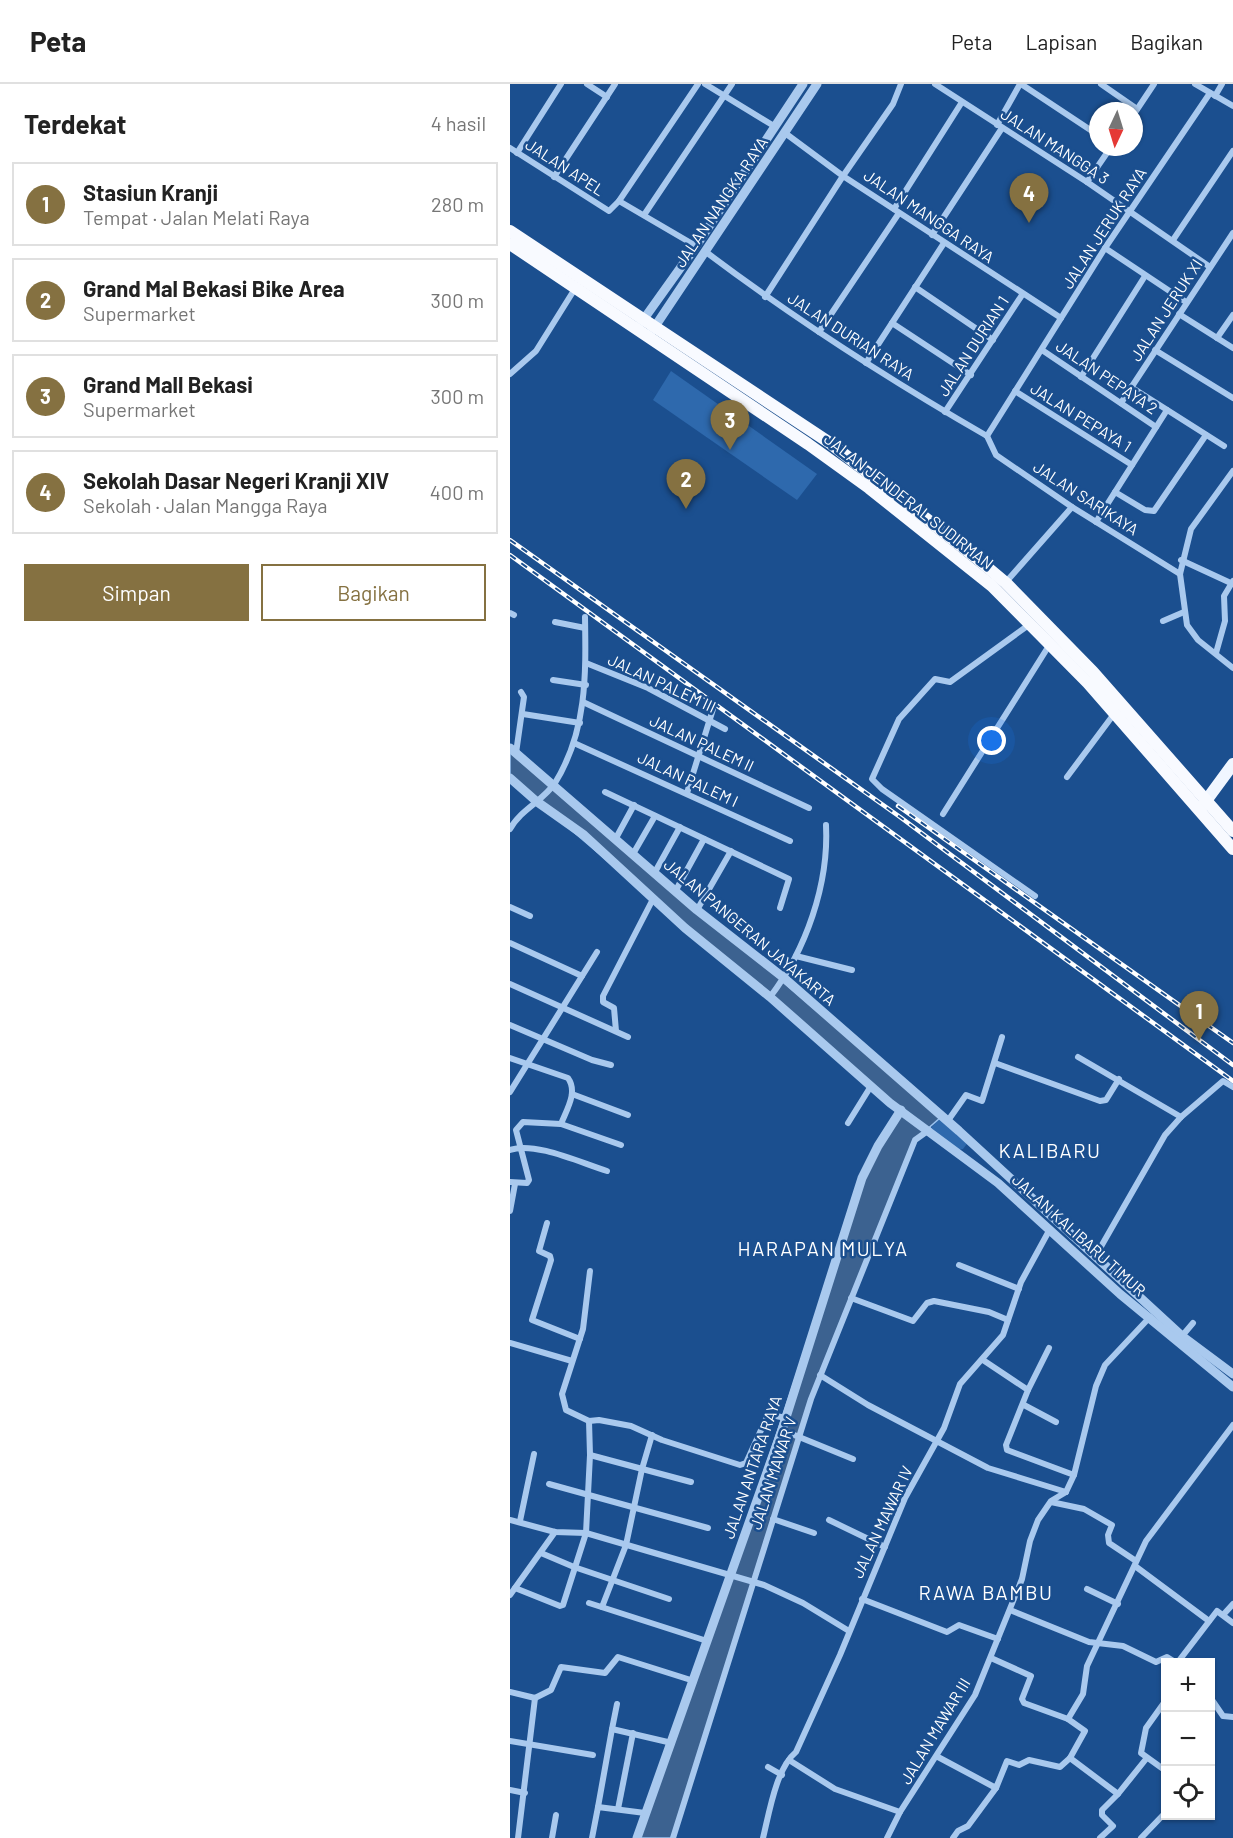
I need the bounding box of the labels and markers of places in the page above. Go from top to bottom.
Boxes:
pin: 4 [1010,174,1048,223]
pin: 3 [710,400,750,450]
pin: 2 [666,460,705,509]
pin: 1 [1180,992,1218,1041]

